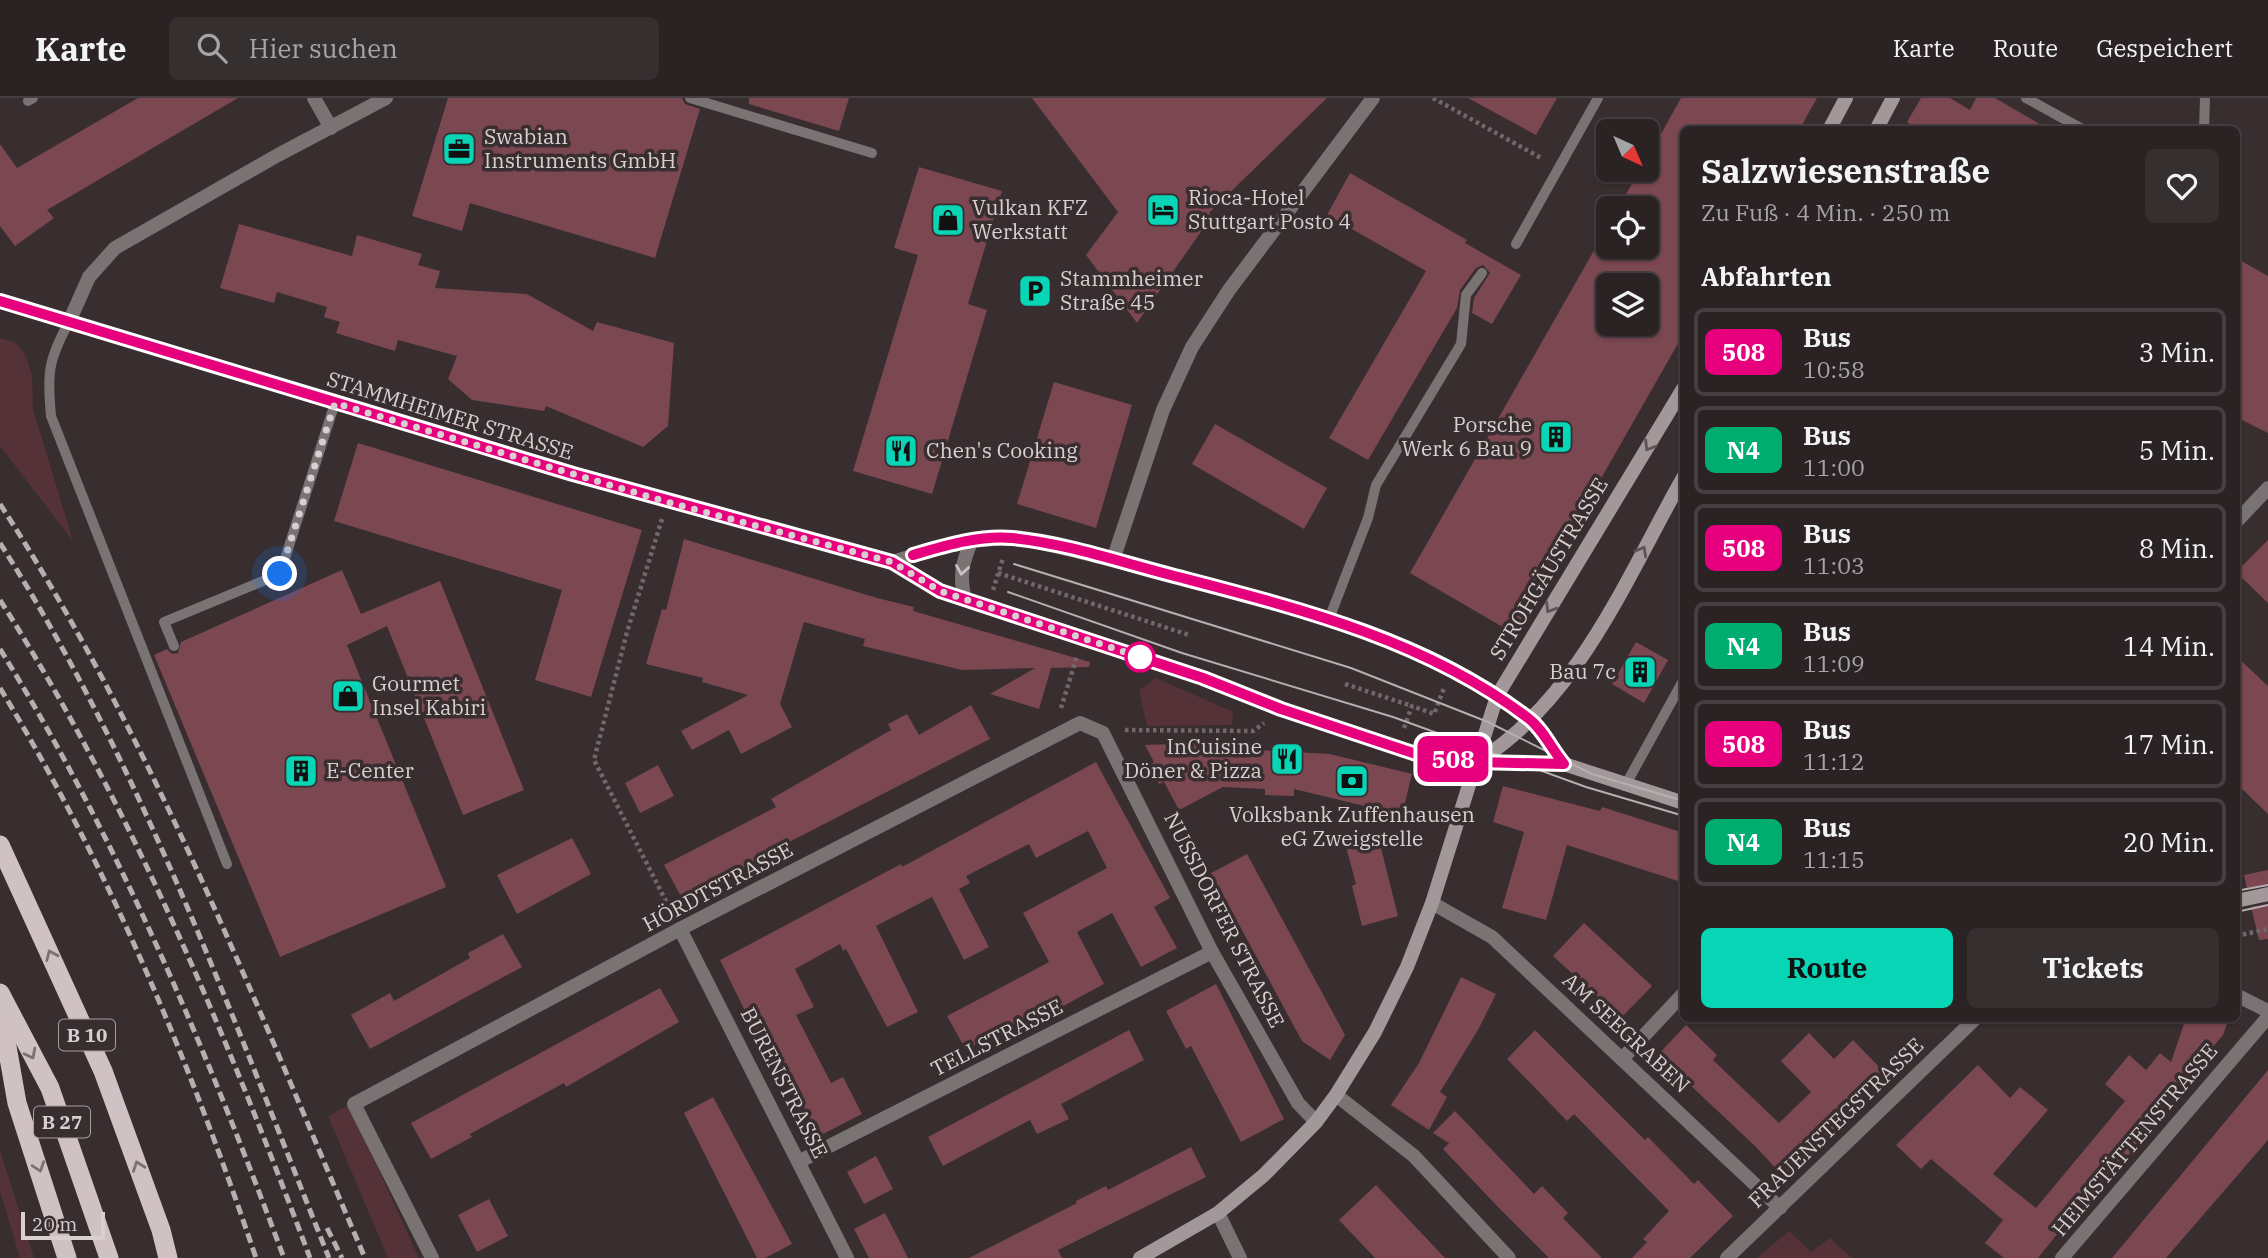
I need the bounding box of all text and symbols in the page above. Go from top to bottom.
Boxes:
search box [169,17,659,80]
text: Karte [35,27,127,70]
icon: search [193,29,231,67]
text: Hier suchen [249,31,398,65]
text: Karte [1893,32,1955,64]
text: Route [1993,32,2058,64]
text: Gespeichert [2096,32,2233,64]
north arrow [1596,119,1659,182]
map controls [1596,119,1659,336]
place label: Swabian Instruments GmbH [484,122,676,174]
office icon: Swabian Instruments GmbH [440,130,478,168]
text: Salzwiesenstraße [1701,149,1990,192]
button: heart [2145,149,2219,223]
place label: Rioca-Hotel Stuttgart Posto 4 [1188,183,1351,235]
hotel icon: Rioca-Hotel Stuttgart Posto 4 [1144,191,1182,229]
place label: Vulkan KFZ Werkstatt [972,193,1088,245]
button: locate [1596,196,1659,259]
text: Zu Fuß · 4 Min. · 250 m [1701,197,1950,227]
shop icon: Vulkan KFZ Werkstatt [929,201,967,239]
text: Abfahrten [1701,259,1832,293]
place label: Stammheimer Straße 45 [1060,264,1203,316]
parking icon: Stammheimer Straße 45 [1016,272,1054,310]
button: layers [1596,273,1659,336]
text: Bus [1803,320,1851,354]
text: 3 Min. [2139,335,2215,369]
text: 508 [1722,336,1765,368]
text: 10:58 [1803,354,1865,384]
street label: STAMMHEIMER STRASSE [324,364,577,466]
place label: Porsche Werk 6 Bau 9 [1402,410,1532,462]
building icon: Porsche Werk 6 Bau 9 [1537,418,1575,456]
text: Bus [1803,418,1851,452]
restaurant icon: Chen's Cooking [882,432,920,470]
text: 5 Min. [2139,433,2215,467]
text: N4 [1727,434,1760,466]
place label: Chen's Cooking [926,436,1078,464]
one-way arrow [1644,438,1657,451]
text: 11:00 [1803,452,1865,482]
street label: STROHGÄUSTRASSE [1483,472,1614,665]
text: Bus [1803,516,1851,550]
text: 8 Min. [2139,531,2215,565]
text: 508 [1722,532,1765,564]
one-way arrow [1634,546,1647,558]
text: 11:03 [1803,550,1865,580]
your location [262,556,297,591]
one-way arrow [955,564,970,575]
one-way arrow [1545,600,1558,613]
text: Bus [1803,614,1851,648]
text: 14 Min. [2123,629,2215,663]
text: N4 [1727,630,1760,662]
unlabelled marker [1125,642,1155,672]
text: 11:09 [1803,648,1865,678]
building icon: Bau 7c [1621,653,1659,691]
place label: Bau 7c [1549,657,1616,685]
place label: Gourmet Insel Kabiri [372,669,486,721]
shop icon: Gourmet Insel Kabiri [329,677,367,715]
text: Bus [1803,712,1851,746]
text: 17 Min. [2123,727,2215,761]
text: 508 [1722,728,1765,760]
place label: InCuisine Döner & Pizza [1124,732,1262,784]
line badge: 508 [1413,736,1493,782]
restaurant icon: InCuisine Döner & Pizza [1268,740,1306,778]
text: 508 [1431,743,1475,775]
text: 11:12 [1803,746,1865,776]
building icon: E-Center [282,752,320,790]
place label: E-Center [326,756,414,784]
bank icon: Volksbank Zuffenhausen eG Zweigstelle [1333,762,1371,800]
place label: Volksbank Zuffenhausen eG Zweigstelle [1229,800,1475,852]
street label: NUSSDORFER STRASSE [1158,807,1292,1032]
text: Bus [1803,810,1851,844]
text: 20 Min. [2123,825,2215,859]
text: N4 [1727,826,1760,858]
street label: HÖRDTSTRASSE [637,835,798,938]
text: 11:15 [1803,844,1865,874]
button: Route [1701,928,1953,1008]
button: Tickets [1967,928,2219,1008]
one-way arrow [45,950,59,962]
street label: AM SEEGRABEN [1557,966,1696,1099]
street label: TELLSTRASSE [926,992,1067,1082]
street label: BURENSTRASSE [735,1002,835,1163]
road number: B 10 [59,1020,115,1051]
street label: FRAUENSTEGSTRASSE [1742,1031,1929,1213]
street label: HEIMSTÄTTENSTRASSE [2045,1037,2223,1242]
one-way arrow [23,1046,37,1059]
road number: B 27 [34,1106,90,1138]
one-way arrow [132,1160,146,1172]
one-way arrow [31,1161,45,1173]
scale bar [21,1209,105,1241]
text: 20 m [32,1212,77,1236]

